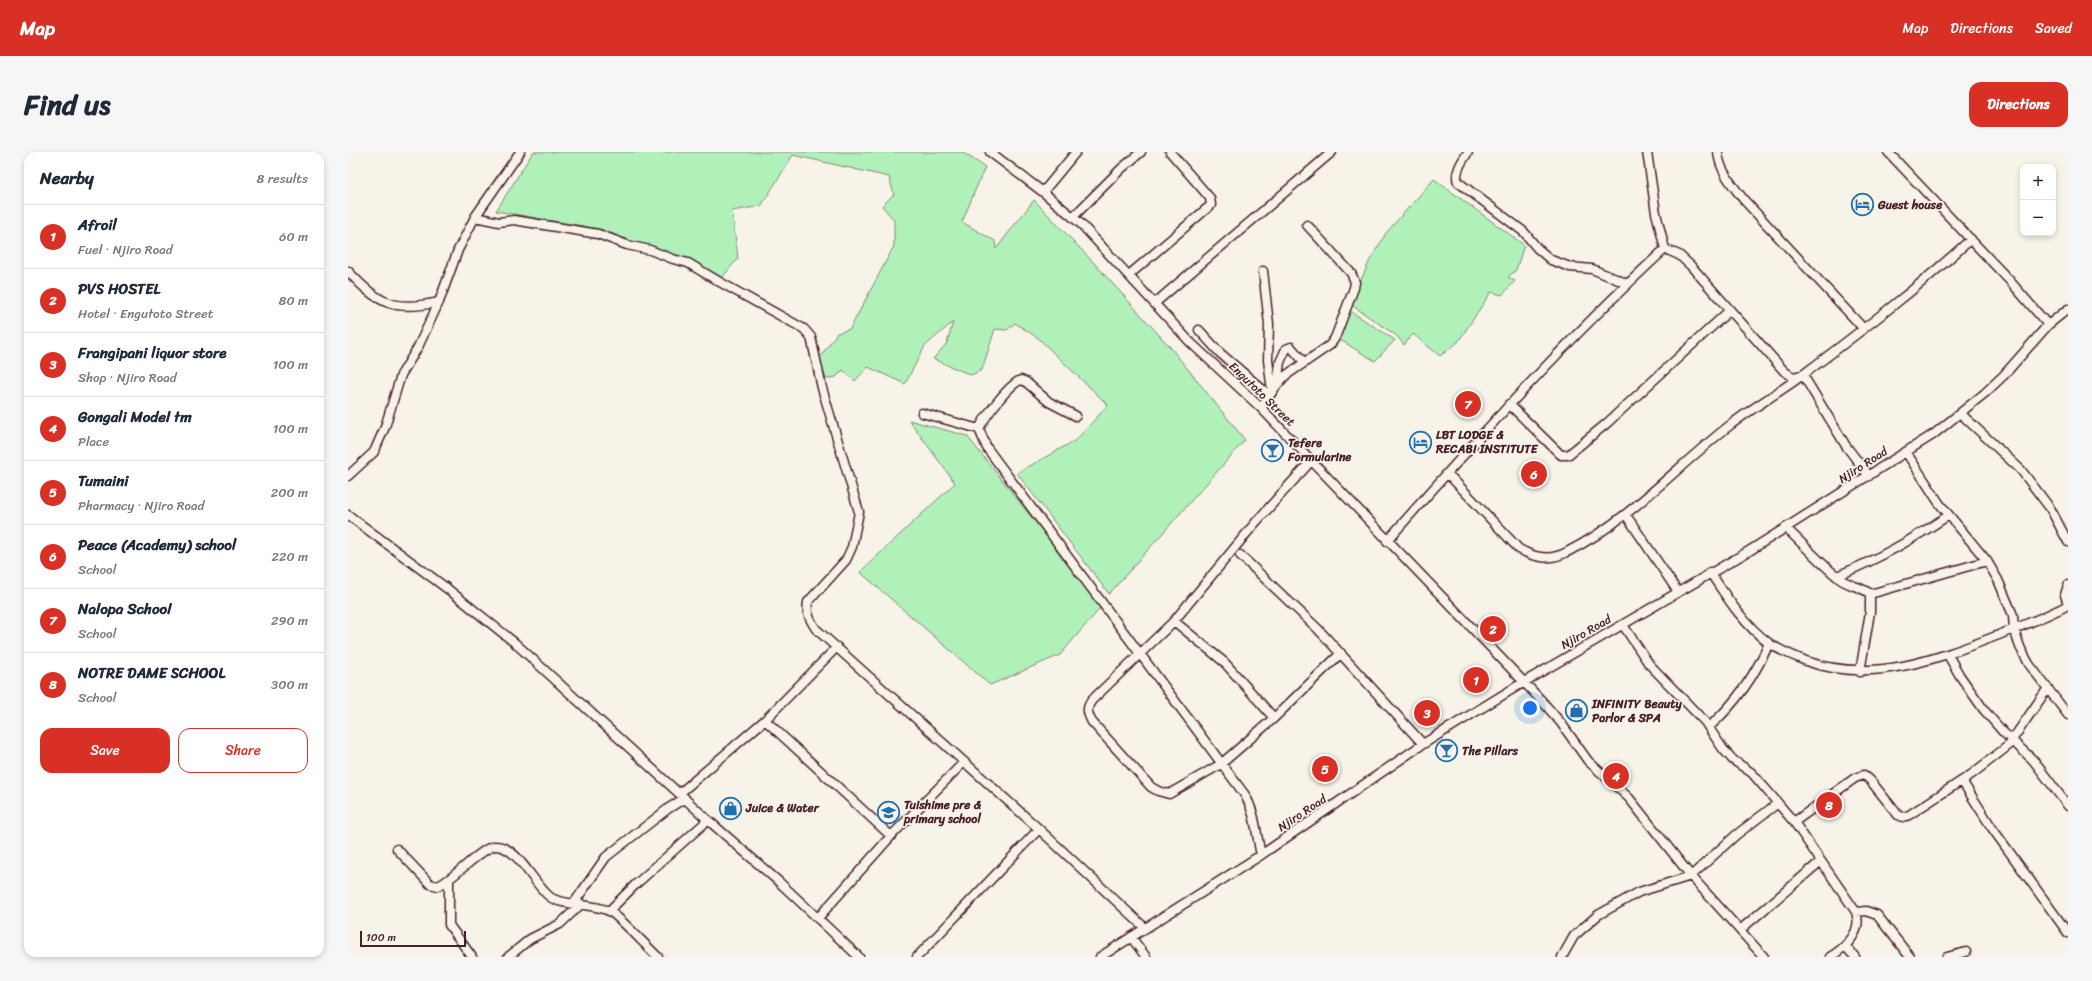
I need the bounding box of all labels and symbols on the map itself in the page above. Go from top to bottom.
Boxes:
hotel icon: Guest house [1850,192,1876,218]
place label: Guest house [1877,194,1943,216]
street label: Engutoto Street [1223,356,1301,432]
pin: 7 [1455,389,1481,419]
place label: LBT LODGE & RECABI INSTITUTE [1435,424,1539,460]
hotel icon: LBT LODGE & RECABI INSTITUTE [1408,429,1434,455]
place label: Tefere Formularine [1287,432,1352,468]
bar icon: Tefere Formularine [1259,437,1285,463]
street label: Njiro Road [1834,440,1893,489]
pin: 6 [1521,459,1547,489]
street label: Njiro Road [1557,608,1616,655]
pin: 2 [1480,614,1506,644]
pin: 1 [1463,665,1489,695]
place label: INFINITY Beauty Parlor & SPA [1591,693,1682,729]
pin: 3 [1414,698,1440,728]
your location [1520,698,1540,718]
shop icon: INFINITY Beauty Parlor & SPA [1563,698,1589,724]
bar icon: The Pillars [1433,738,1459,764]
place label: The Pillars [1462,740,1518,762]
pin: 5 [1312,754,1338,784]
pin: 4 [1603,761,1629,791]
street label: Njiro Road [1273,788,1332,838]
pin: 8 [1816,790,1842,820]
place label: Tuishime pre & primary school [903,794,982,830]
shop icon: Juice & Water [717,795,743,821]
place label: Juice & Water [745,797,820,819]
school or university icon: Tuishime pre & primary school [876,799,902,825]
scale bar [360,929,466,948]

